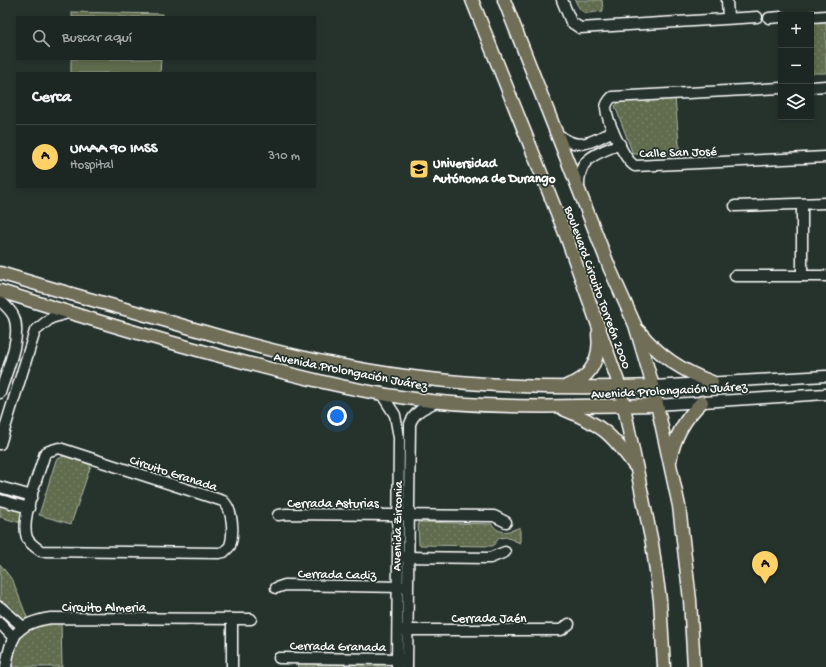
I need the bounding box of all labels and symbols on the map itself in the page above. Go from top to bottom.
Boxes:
street label: Calle San José [639,145,717,162]
place label: Universidad Autónoma de Durango [432,157,556,187]
school or university icon: Universidad Autónoma de Durango [408,158,430,180]
street label: Boulevard Circuito Torreón 2000 [560,203,633,372]
street label: Avenida Prolongación Juárez [272,350,430,395]
street label: Avenida Prolongación Juárez [591,380,749,403]
your location [327,406,347,426]
street label: Circuito Granada [128,453,220,496]
street label: Avenida Zirconia [390,480,407,571]
street label: Cerrada Asturias [287,497,380,512]
pin: A [752,551,778,584]
street label: Cerrada Cadiz [298,567,378,584]
street label: Circuito Almeria [62,601,147,616]
street label: Cerrada Jaén [451,612,527,627]
street label: Cerrada Granada [290,639,387,656]

